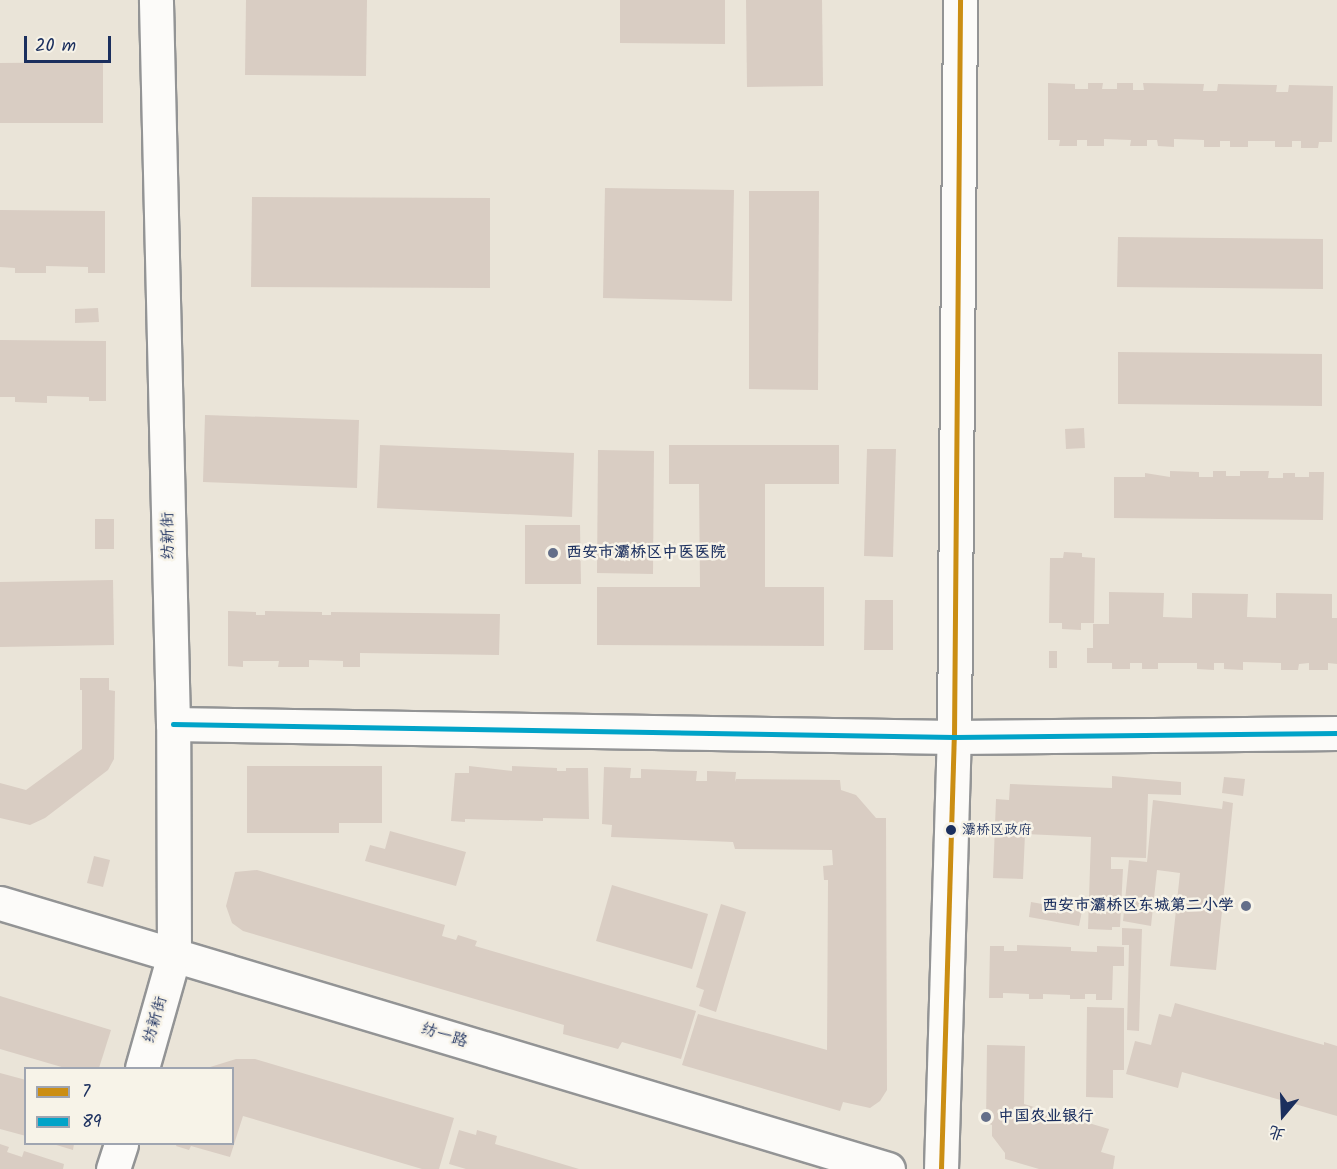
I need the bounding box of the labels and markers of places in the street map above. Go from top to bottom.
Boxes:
place label: 西安市灞桥区中医医院 [566,543,726,563]
marker: 西安市灞桥区中医医院 [544,544,562,562]
place label: 灞桥区政府 [962,822,1032,838]
marker: 灞桥区政府 [945,824,957,836]
place label: 西安市灞桥区东城第二小学 [1042,896,1234,916]
marker: 西安市灞桥区东城第二小学 [1239,899,1253,913]
place label: 中国农业银行 [998,1107,1094,1127]
marker: 中国农业银行 [979,1110,993,1124]

